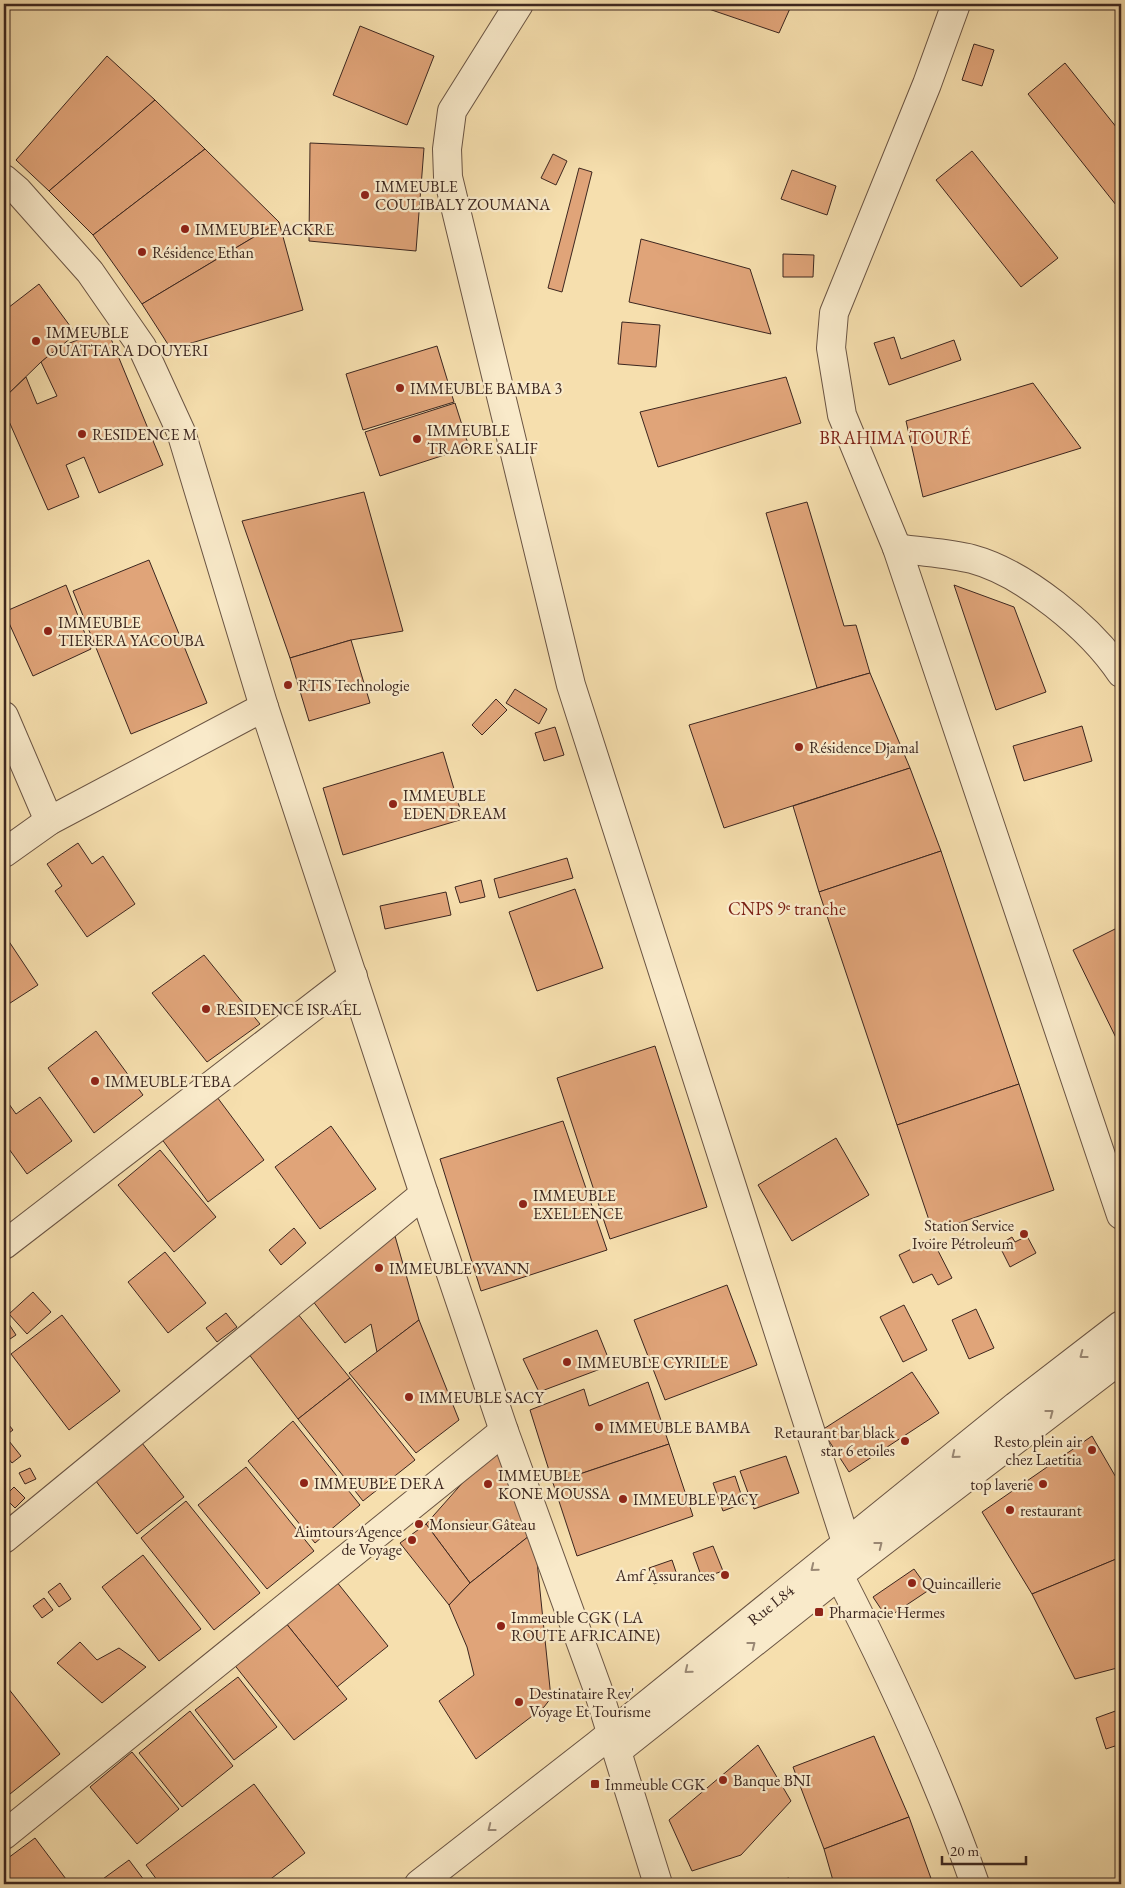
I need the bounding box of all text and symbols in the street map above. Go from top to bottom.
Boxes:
place label: IMMEUBLE COULIBALY ZOUMANA [375,176,551,215]
marker: IMMEUBLE COULIBALY ZOUMANA [359,189,371,201]
place label: IMMEUBLE ACKRE [195,219,334,240]
marker: IMMEUBLE ACKRE [179,223,191,235]
place label: Résidence Ethan [152,242,255,263]
marker: Résidence Ethan [136,246,148,258]
place label: IMMEUBLE OUATTARA DOUYERI [46,322,209,361]
marker: IMMEUBLE OUATTARA DOUYERI [30,335,42,347]
place label: IMMEUBLE BAMBA 3 [410,378,563,399]
marker: IMMEUBLE BAMBA 3 [394,382,406,394]
place label: IMMEUBLE TRAORE SALIF [427,420,538,459]
place label: RESIDENCE M [92,424,197,445]
district label: BRAHIMA TOURÉ [819,426,971,449]
marker: RESIDENCE M [76,428,88,440]
marker: IMMEUBLE TRAORE SALIF [411,433,423,445]
place label: IMMEUBLE TIERERA YACOUBA [58,612,206,651]
marker: IMMEUBLE TIERERA YACOUBA [42,625,54,637]
place label: RTIS Technologie [298,675,410,696]
marker: RTIS Technologie [282,679,294,691]
place label: Résidence Djamal [809,737,919,758]
marker: Résidence Djamal [793,741,805,753]
place label: IMMEUBLE EDEN DREAM [403,785,507,824]
marker: IMMEUBLE EDEN DREAM [387,798,399,810]
district label: CNPS 9ᵉ tranche [728,897,846,920]
place label: RESIDENCE ISRAEL [216,999,362,1020]
marker: RESIDENCE ISRAEL [200,1003,212,1015]
place label: IMMEUBLE TEBA [105,1071,232,1092]
marker: IMMEUBLE TEBA [89,1075,101,1087]
place label: IMMEUBLE EXELLENCE [533,1185,623,1224]
marker: IMMEUBLE EXELLENCE [517,1198,529,1210]
place label: Station Service Ivoire Pétroleum [912,1215,1015,1254]
marker: Station Service Ivoire Pétroleum [1018,1228,1030,1240]
place label: IMMEUBLE YVANN [389,1258,530,1279]
marker: IMMEUBLE YVANN [373,1262,385,1274]
one-way arrow [1079,1349,1088,1358]
place label: IMMEUBLE CYRILLE [577,1352,728,1373]
marker: IMMEUBLE CYRILLE [561,1356,573,1368]
place label: IMMEUBLE SACY [419,1387,544,1408]
marker: IMMEUBLE SACY [403,1391,415,1403]
one-way arrow [1044,1411,1053,1419]
place label: IMMEUBLE BAMBA [609,1417,751,1438]
marker: IMMEUBLE BAMBA [593,1421,605,1433]
place label: Retaurant bar black star 6 etoiles [774,1422,895,1461]
place label: Resto plein air chez Laetitia [994,1431,1083,1470]
marker: Retaurant bar black star 6 etoiles [899,1435,911,1447]
marker: Resto plein air chez Laetitia [1086,1444,1098,1456]
one-way arrow [951,1450,960,1459]
place label: IMMEUBLE KONE MOUSSA [498,1465,611,1504]
place label: IMMEUBLE DERA [314,1473,445,1494]
place label: top laverie [970,1474,1033,1495]
marker: IMMEUBLE DERA [298,1477,310,1489]
marker: IMMEUBLE KONE MOUSSA [482,1478,494,1490]
marker: top laverie [1037,1478,1049,1490]
place label: IMMEUBLE PACY [633,1489,758,1510]
marker: IMMEUBLE PACY [617,1493,629,1505]
place label: restaurant [1020,1500,1082,1521]
marker: restaurant [1004,1504,1016,1516]
place label: Monsieur Gâteau [429,1514,536,1535]
marker: Monsieur Gâteau [413,1518,425,1530]
place label: Aimtours Agence de Voyage [293,1521,402,1560]
marker: Aimtours Agence de Voyage [406,1534,418,1546]
one-way arrow [873,1542,882,1550]
one-way arrow [811,1562,820,1570]
place label: Amf Assurances [615,1565,715,1586]
marker: Amf Assurances [719,1569,731,1581]
place label: Quincaillerie [922,1573,1001,1594]
marker: Quincaillerie [906,1577,918,1589]
street label: Rue L84 [743,1579,798,1630]
place label: Pharmacie Hermes [829,1602,945,1623]
marker: Pharmacie Hermes [813,1606,825,1618]
place label: Immeuble CGK ( LA ROUTE AFRICAINE) [511,1607,660,1646]
marker: Immeuble CGK ( LA ROUTE AFRICAINE) [495,1620,507,1632]
one-way arrow [746,1642,756,1651]
one-way arrow [685,1665,694,1673]
place label: Destinataire Rev' Voyage Et Tourisme [529,1683,651,1722]
marker: Destinataire Rev' Voyage Et Tourisme [513,1696,525,1708]
place label: Banque BNI [733,1770,812,1791]
place label: Immeuble CGK [605,1774,706,1795]
marker: Banque BNI [717,1774,729,1786]
marker: Immeuble CGK [589,1778,601,1790]
one-way arrow [488,1822,497,1830]
scale bar [942,1833,1026,1865]
text: 20 m [950,1841,979,1860]

